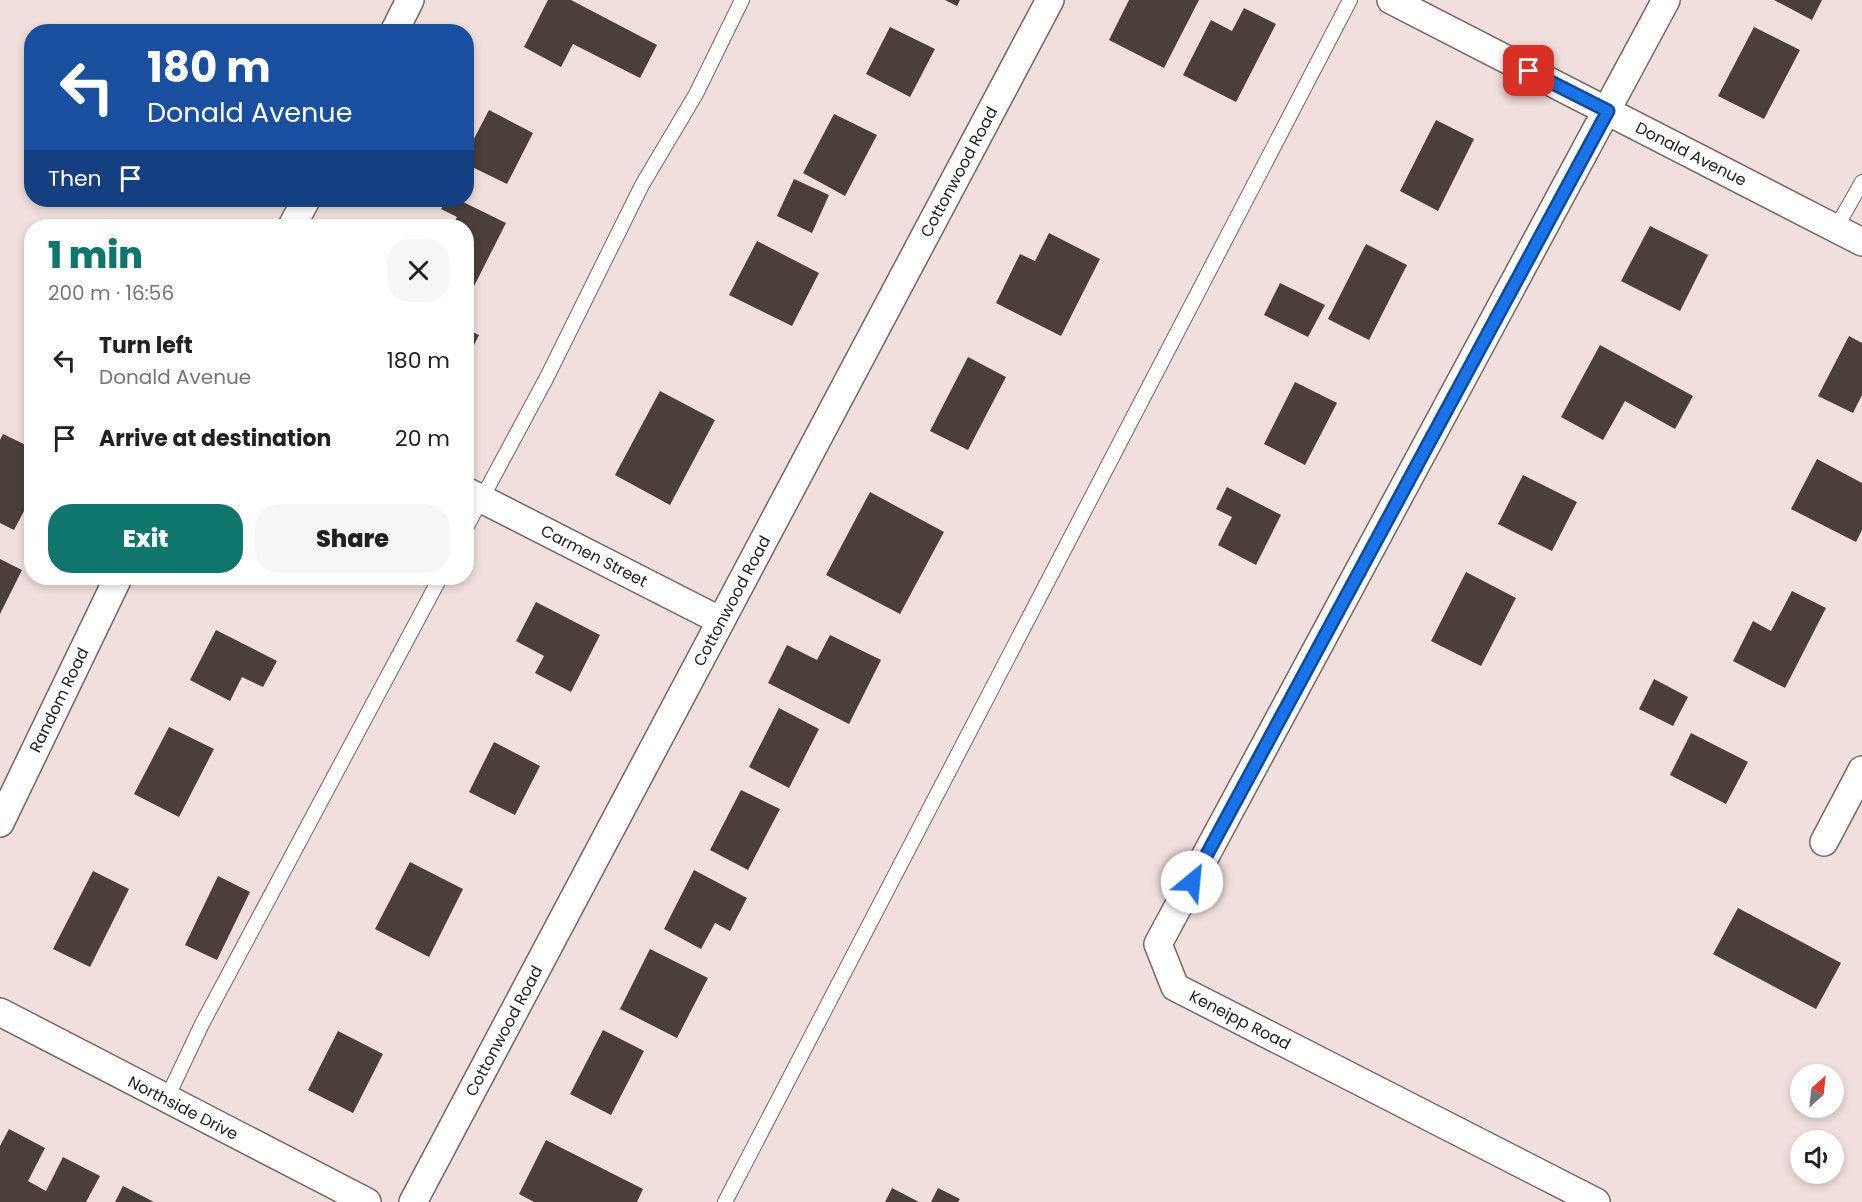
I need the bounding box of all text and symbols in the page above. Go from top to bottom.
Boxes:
text: 180 m [147,38,271,97]
pin [1503,45,1554,96]
icon: left [48,48,126,126]
icon: arrive [1512,54,1545,87]
text: Donald Avenue [147,94,352,131]
street label: Cottonwood Road [915,103,1003,241]
street label: Donald Avenue [1632,116,1751,192]
icon: arrive [114,162,147,195]
text: Then [48,163,102,194]
text: 1 min [48,230,143,281]
button: close [387,239,450,302]
text: 200 m · 16:56 [48,279,174,307]
text: Turn left [99,330,193,361]
icon: left [48,344,81,377]
text: 180 m [387,345,450,376]
text: Donald Avenue [99,363,251,391]
icon: arrive [48,422,81,455]
text: Arrive at destination [99,423,331,454]
text: 20 m [395,423,450,454]
button: Exit [48,504,243,573]
button: Share [255,504,450,573]
street label: Carmen Street [537,519,651,593]
street label: Cottonwood Road [688,532,776,670]
street label: Random Road [24,644,94,756]
position arrow [1160,850,1224,914]
street label: Cottonwood Road [460,962,548,1100]
street label: Keneipp Road [1185,985,1295,1055]
north arrow [1790,1064,1844,1118]
map controls [1790,1064,1844,1184]
street label: Northside Drive [124,1070,242,1146]
button: sound [1790,1130,1844,1184]

